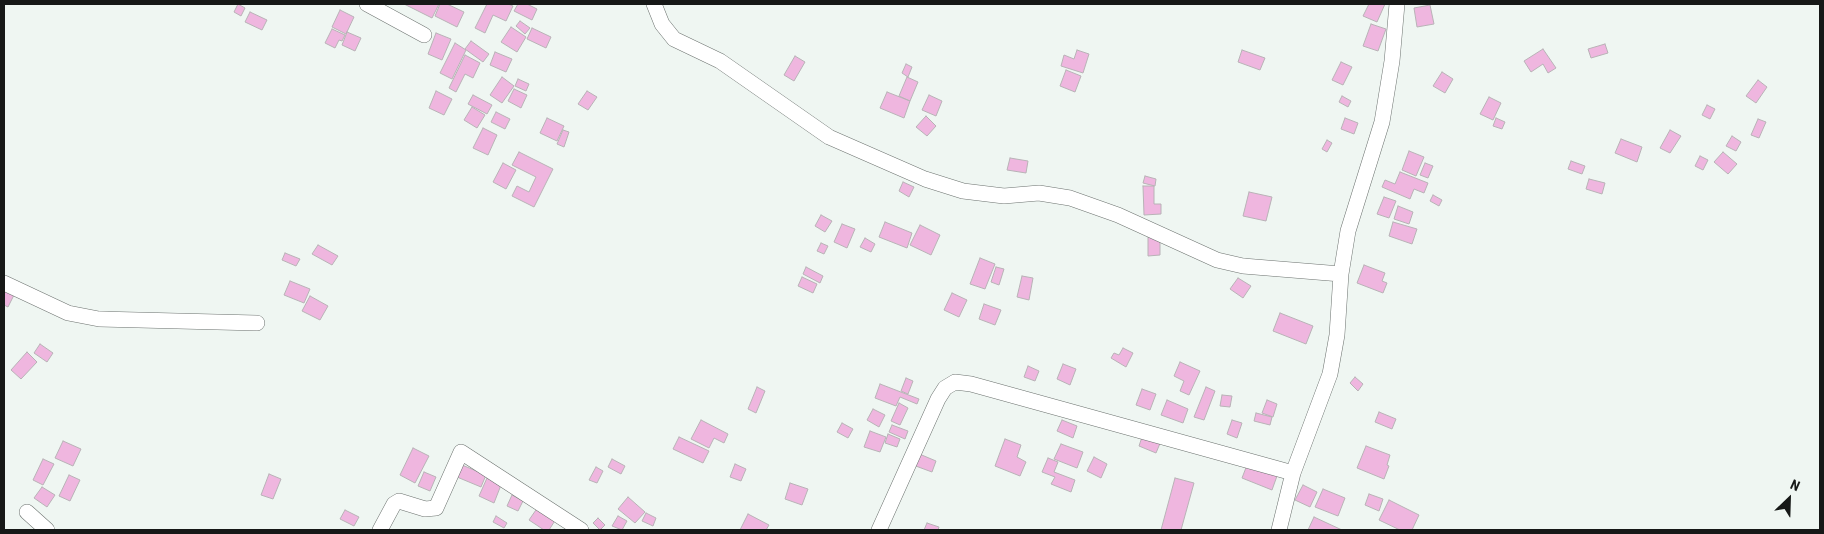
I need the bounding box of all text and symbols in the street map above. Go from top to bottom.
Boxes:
north arrow [1764,474,1814,524]
text: N [1788,476,1802,494]

